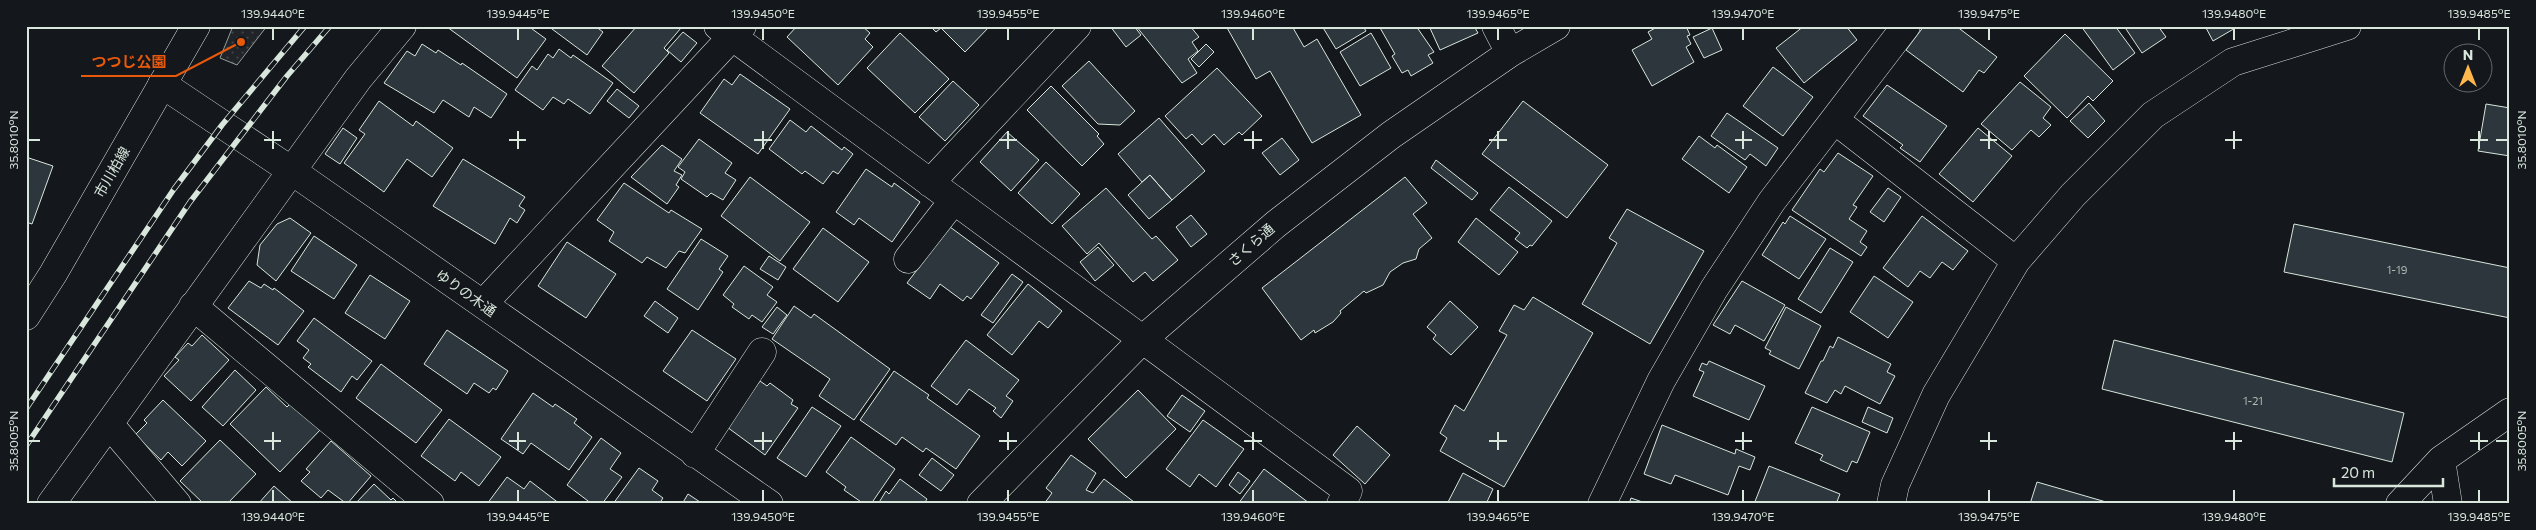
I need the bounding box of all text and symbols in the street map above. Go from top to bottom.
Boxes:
text: 139.9440°E [241,6,305,20]
text: 139.9445°E [486,6,550,20]
text: 139.9450°E [731,6,795,20]
text: 139.9455°E [977,6,1039,20]
text: 139.9460°E [1221,6,1285,20]
text: 139.9465°E [1466,6,1530,20]
text: 139.9470°E [1712,6,1774,20]
text: 139.9475°E [1958,6,2020,20]
text: 139.9480°E [2202,6,2266,20]
text: 139.9485°E [2447,6,2511,20]
north arrow [2444,42,2494,92]
callout: つつじ公園 [81,46,176,76]
text: N [2463,46,2473,63]
text: つつじ公園 [91,52,167,70]
text: 35.8010°N [6,111,20,169]
text: 35.8010°N [2514,111,2528,169]
street label: 市川柏線 [90,143,133,200]
street label: さくら通 [1224,220,1277,269]
house number: 1-19 [2387,263,2408,276]
street label: ゆりの木通 [433,266,500,320]
house number: 1-21 [2243,394,2263,407]
text: 35.8005°N [6,411,20,471]
text: 35.8005°N [2514,411,2528,471]
scale bar [2334,455,2442,487]
text: 20 m [2341,463,2375,481]
text: 139.9440°E [241,509,305,523]
text: 139.9445°E [486,509,550,523]
text: 139.9450°E [731,509,795,523]
text: 139.9455°E [977,509,1039,523]
text: 139.9460°E [1221,509,1285,523]
text: 139.9465°E [1466,509,1530,523]
text: 139.9470°E [1712,509,1774,523]
text: 139.9475°E [1958,509,2020,523]
text: 139.9480°E [2202,509,2266,523]
text: 139.9485°E [2447,509,2511,523]

